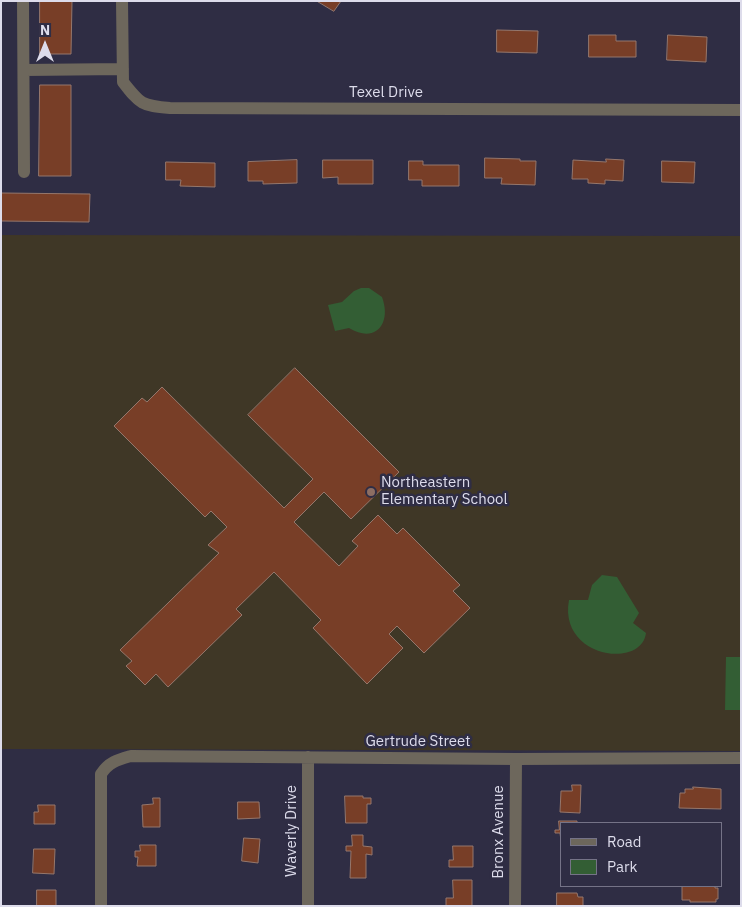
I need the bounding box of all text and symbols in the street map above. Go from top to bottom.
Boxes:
north arrow [20,20,70,70]
text: N [40,21,50,39]
street label: Texel Drive [349,84,423,102]
place label: Northeastern Elementary School [381,474,508,509]
marker: Northeastern Elementary School [365,486,377,498]
street label: Gertrude Street [365,733,471,751]
street label: Waverly Drive [283,785,301,877]
street label: Bronx Avenue [490,785,508,879]
legend [560,822,722,887]
text: Road [607,832,642,851]
text: Park [607,857,637,876]

